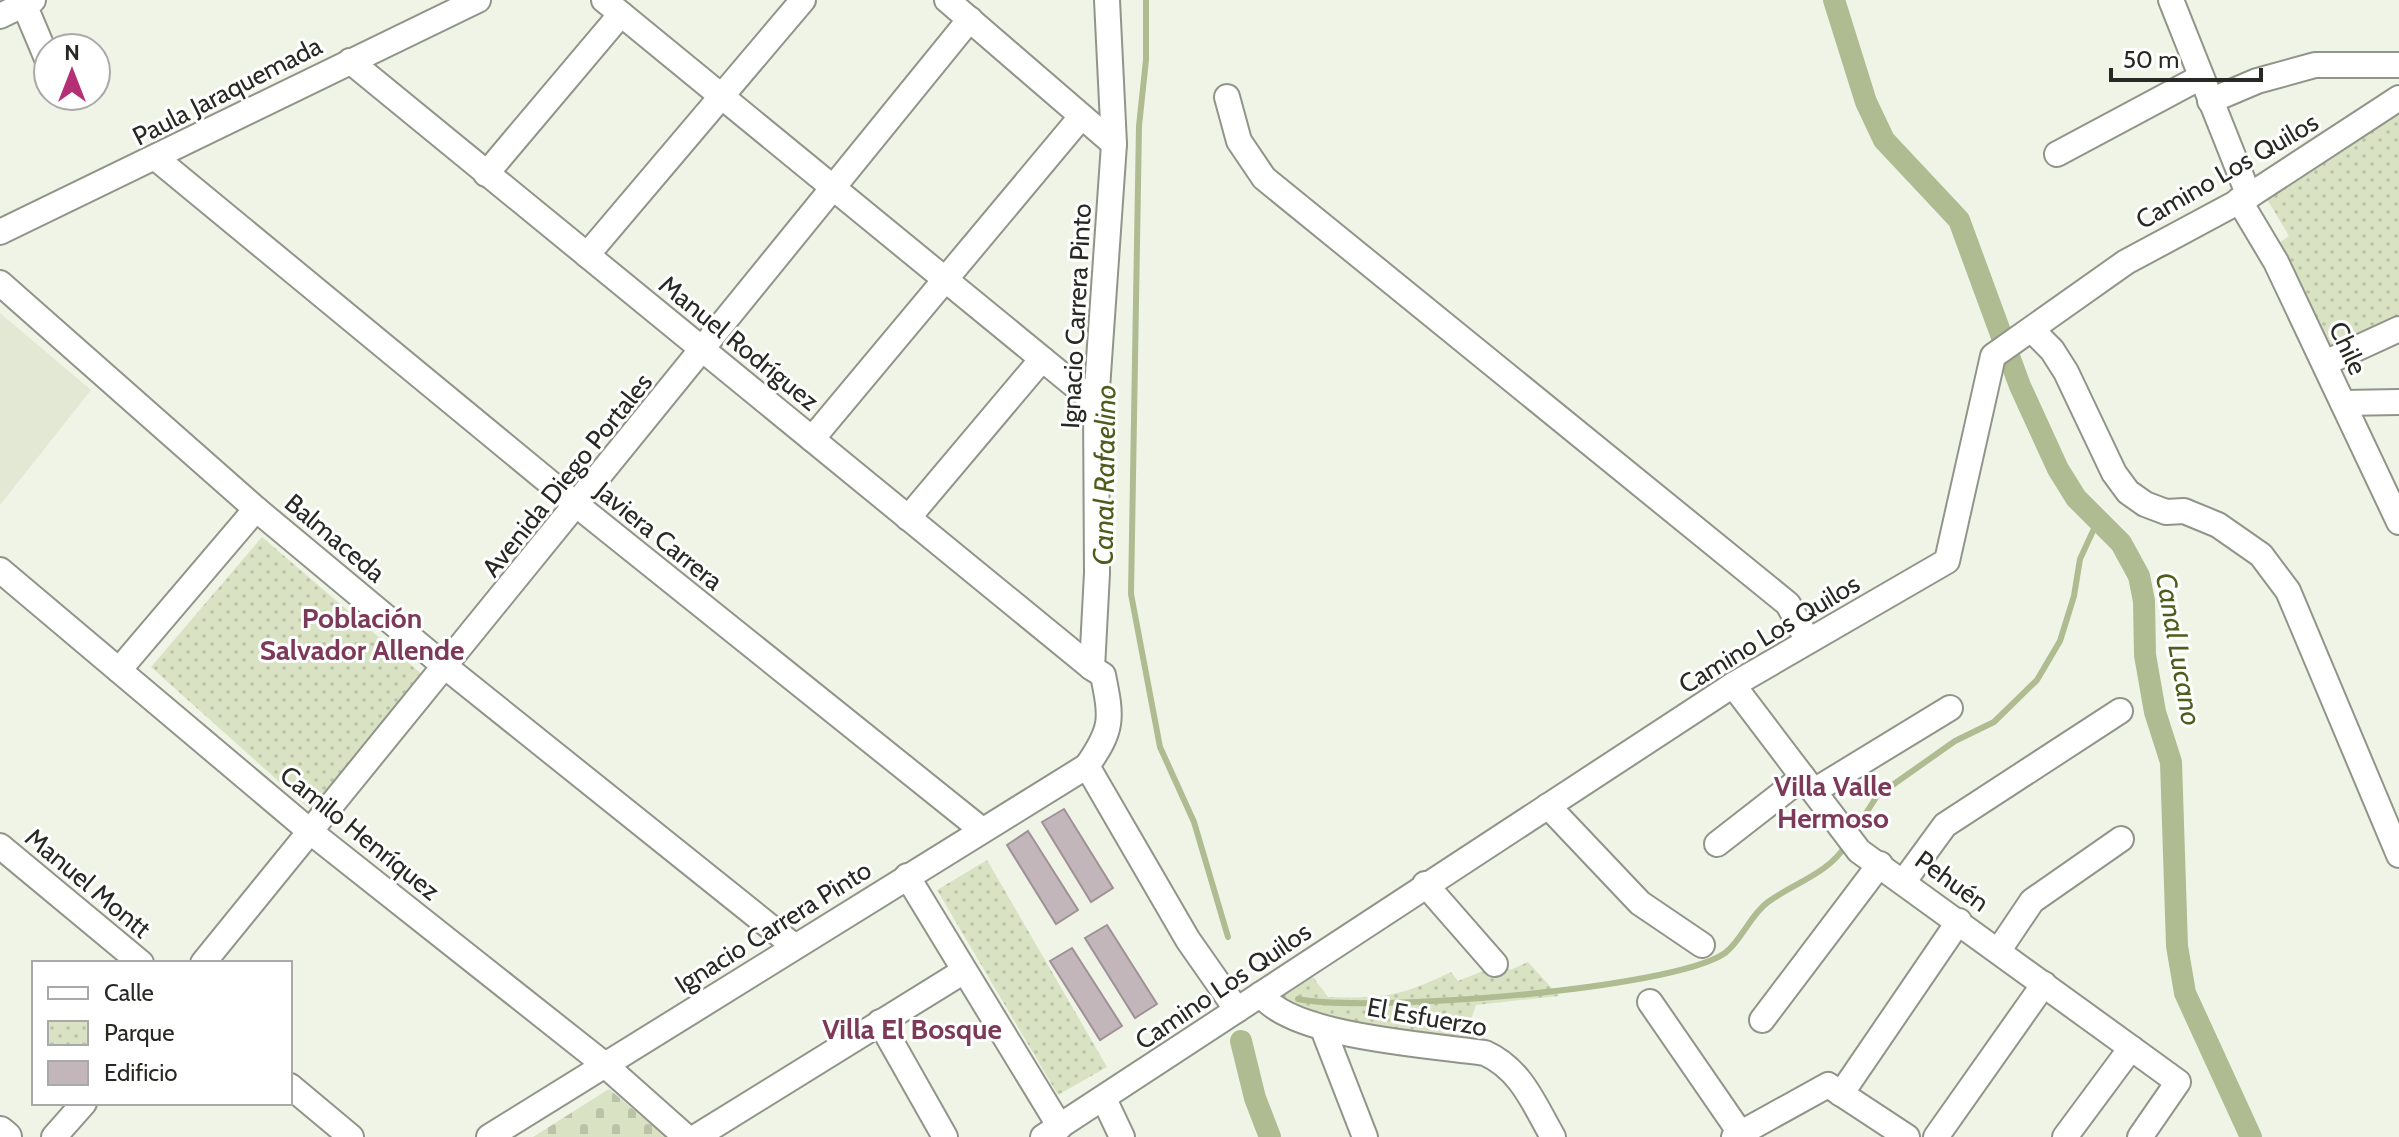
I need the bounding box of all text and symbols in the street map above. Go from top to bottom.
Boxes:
street label: Paula Jaraquemada [127,29,327,152]
north arrow [32,32,112,112]
scale bar [2111,32,2261,82]
text: N [64,39,80,66]
text: 50 m [2123,45,2179,74]
street label: Camino Los Quilos [2130,106,2324,236]
street label: Ignacio Carrera Pinto [1054,203,1098,429]
street label: Manuel Rodríguez [653,269,825,417]
street label: Chile [2322,316,2374,380]
street label: Avenida Diego Portales [475,367,659,583]
water label: Canal Rafaelino [1085,384,1123,566]
street label: Javiera Carrera [588,474,730,597]
street label: Balmaceda [278,487,392,590]
street label: Camino Los Quilos [1673,567,1865,701]
water label: Canal Lucano [2149,570,2209,728]
district label: Población Salvador Allende [260,601,464,667]
street label: Camilo Henríquez [274,759,446,907]
district label: Villa Valle Hermoso [1774,769,1892,835]
street label: Manuel Montt [19,821,157,945]
street label: Pehuén [1909,844,1995,918]
street label: Ignacio Carrera Pinto [669,854,877,1000]
street label: Camino Los Quilos [1129,915,1317,1057]
legend [32,961,292,1105]
text: Calle [104,978,154,1007]
street label: El Esfuerzo [1364,991,1490,1043]
district label: Villa El Bosque [822,1012,1002,1046]
text: Parque [104,1018,174,1047]
text: Edificio [104,1058,178,1087]

